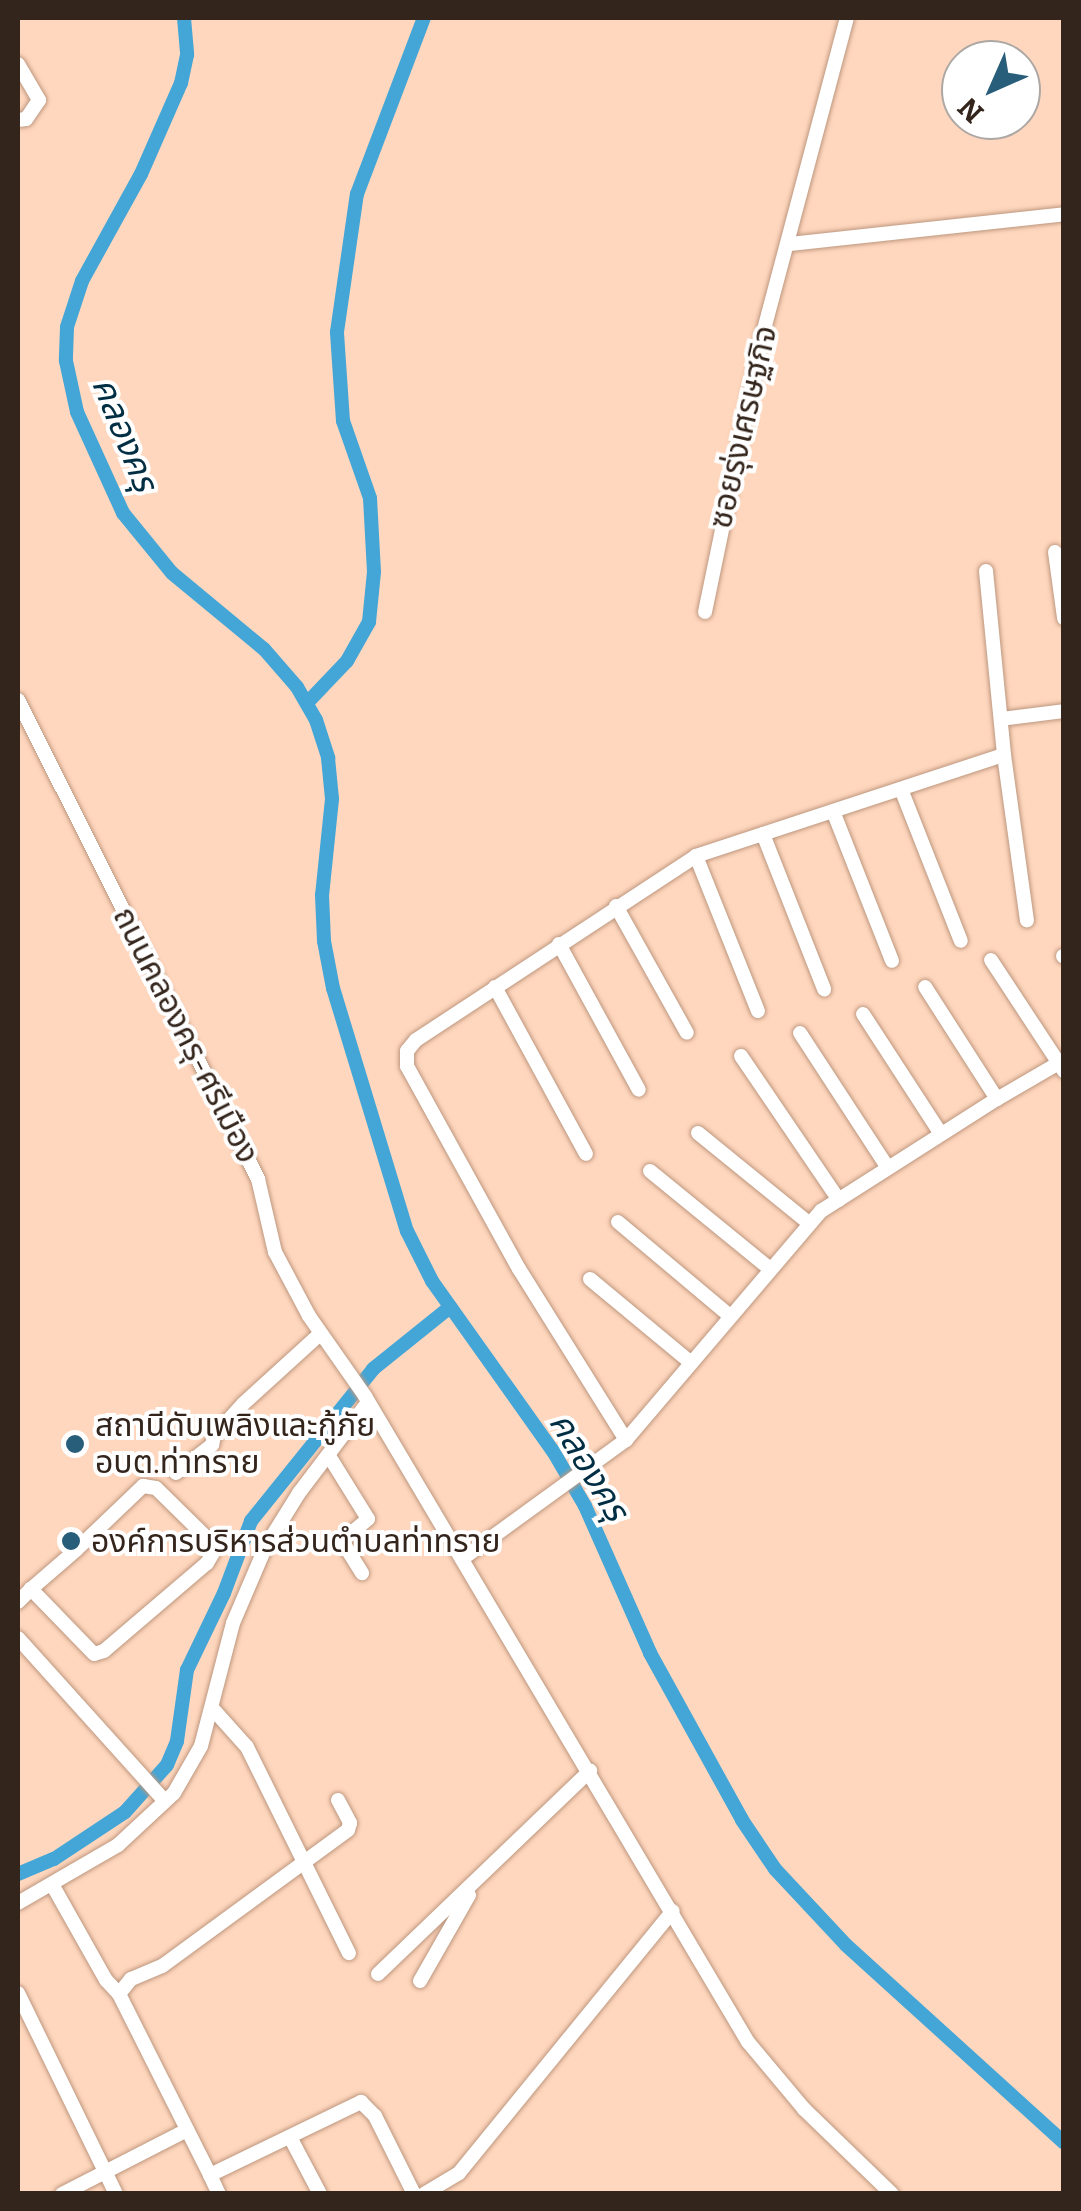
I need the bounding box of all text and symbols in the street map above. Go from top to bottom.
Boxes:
north arrow [941,40,1041,140]
text: N [952,91,990,129]
street label: ซอยรุ่งเศรษฐกิจ [701,322,785,532]
water label: คลองครุ [83,371,167,497]
street label: ถนนคลองครุ-ศรีเมือง [105,901,267,1169]
water label: คลองครุ [540,1404,638,1528]
place label: สถานีดับเพลิงและกู้ภัย อบต.ท่าทราย [95,1407,375,1482]
marker: สถานีดับเพลิงและกู้ภัย อบต.ท่าทราย [64,1433,86,1455]
place label: องค์การบริหารส่วนตำบลท่าทราย [91,1522,501,1560]
marker: องค์การบริหารส่วนตำบลท่าทราย [60,1530,82,1552]

